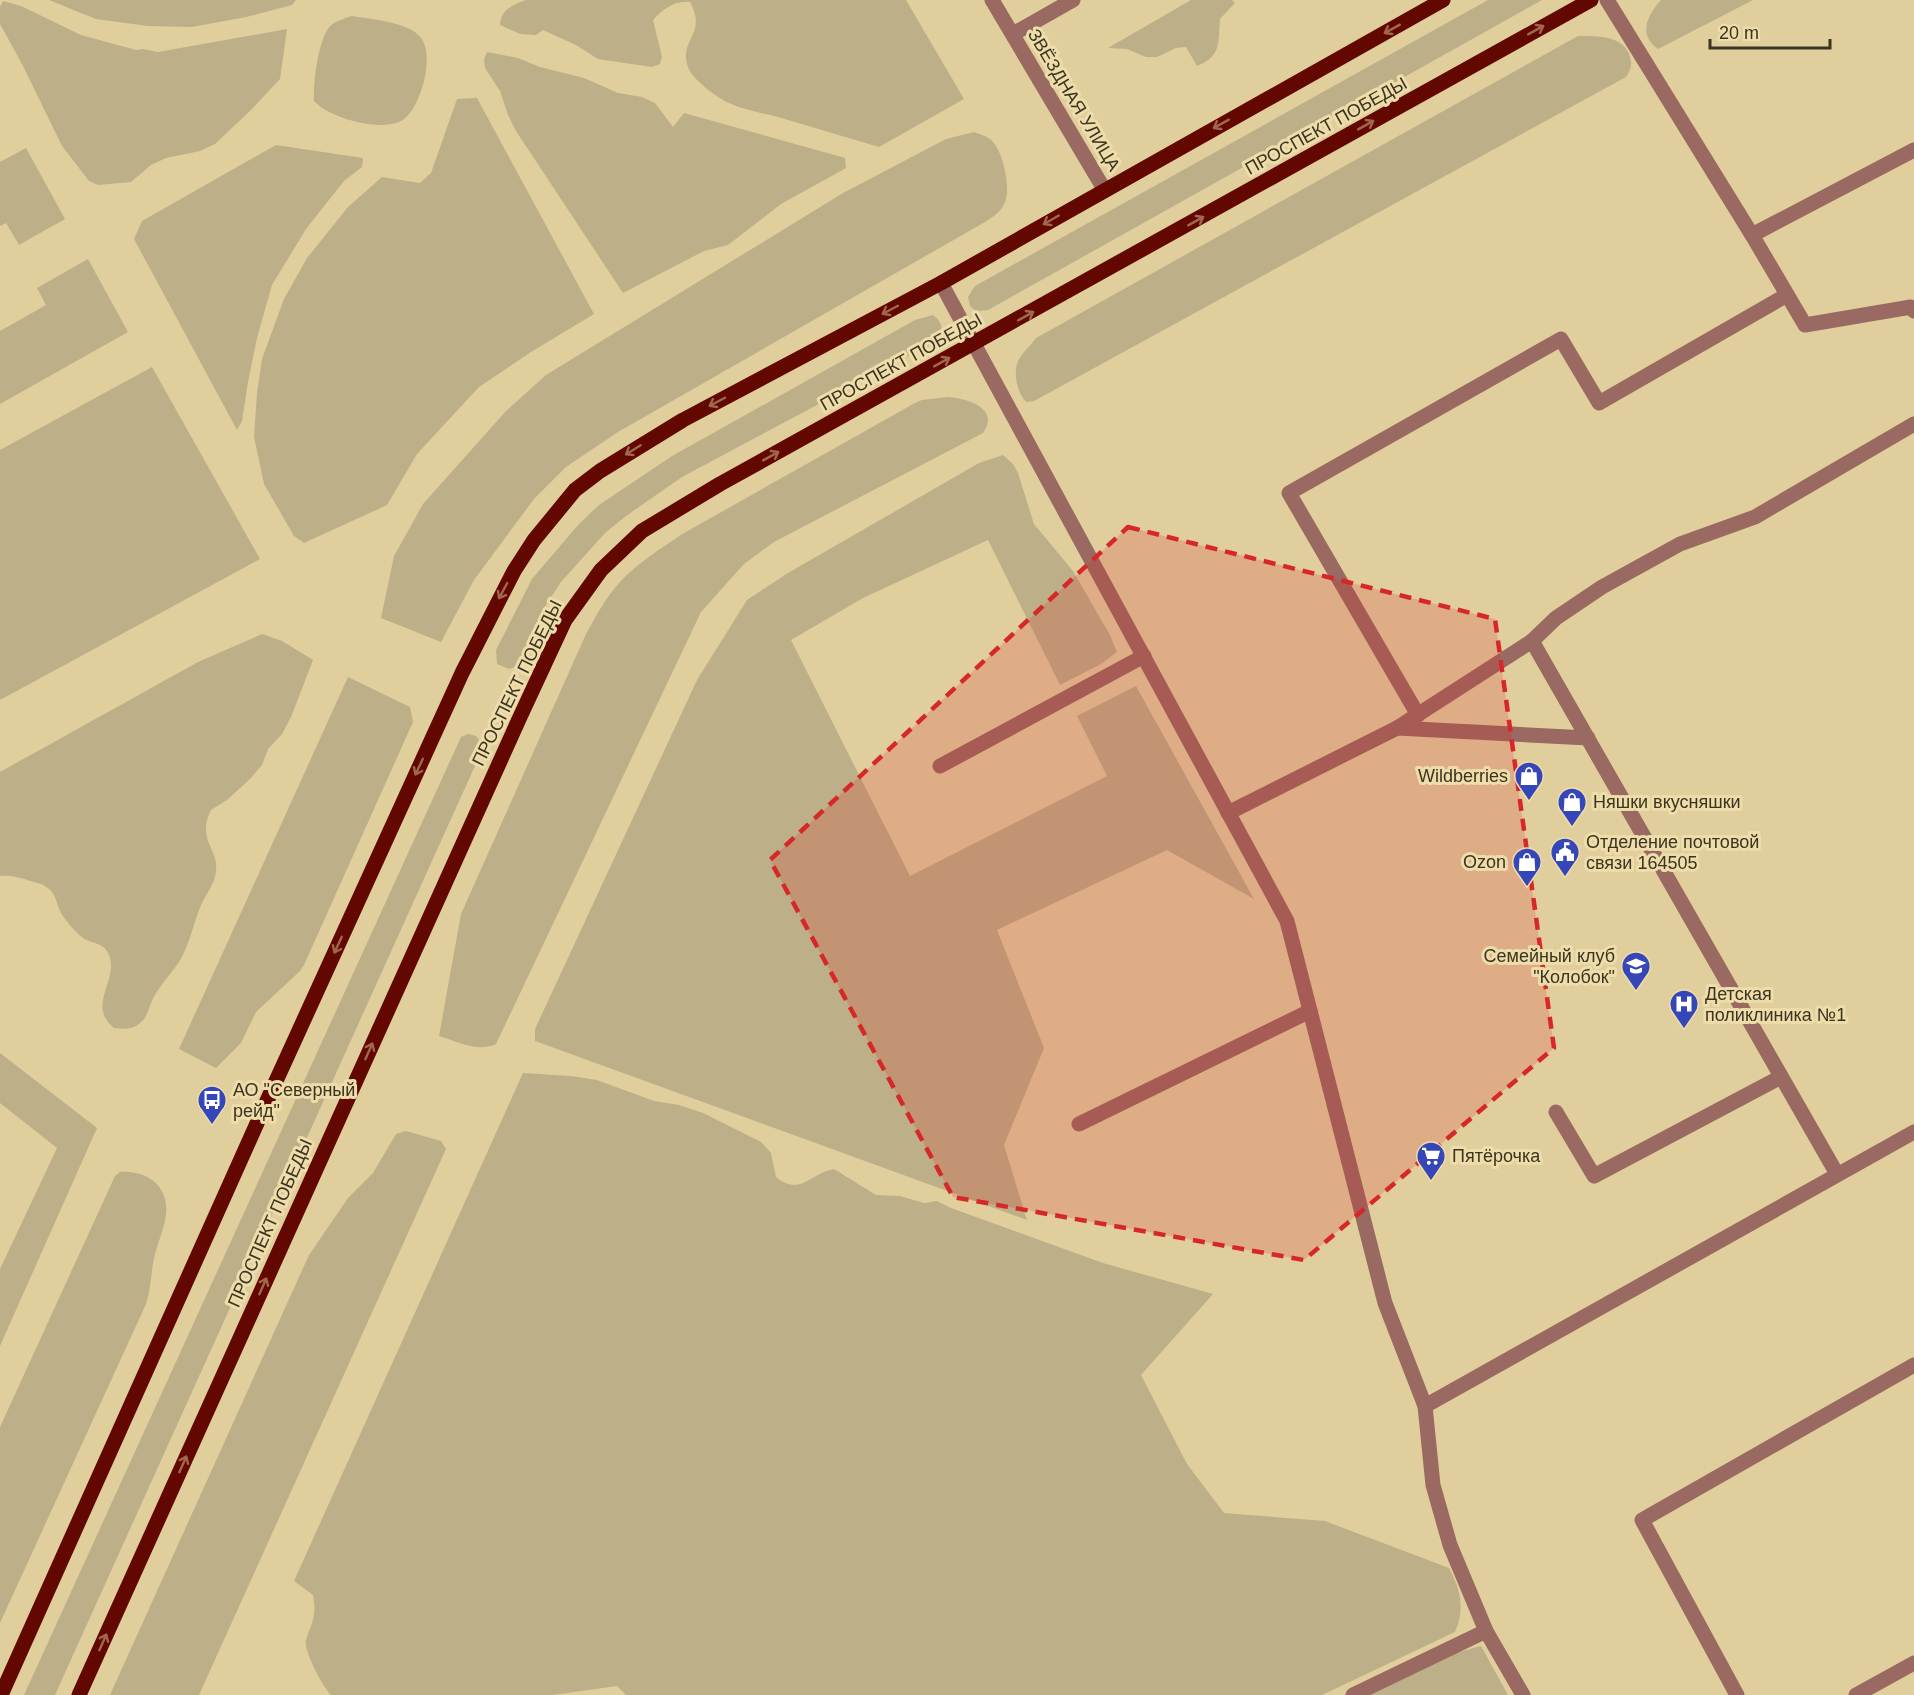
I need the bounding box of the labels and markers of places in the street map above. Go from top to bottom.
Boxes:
shop icon: Wildberries [1513,760,1545,802]
place label: Wildberries [1418,766,1508,786]
shop icon: Няшки вкусняшки [1556,786,1588,828]
place label: Няшки вкусняшки [1593,792,1741,812]
place label: Отделение почтовой связи 164505 [1586,832,1759,873]
public building icon: Отделение почтовой связи 164505 [1549,836,1581,878]
shop icon: Ozon [1511,846,1543,888]
place label: Ozon [1463,852,1506,872]
place label: Семейный клуб "Колобок" [1484,946,1615,987]
school or university icon: Семейный клуб "Колобок" [1620,950,1652,992]
place label: Детская поликлиника №1 [1705,984,1846,1025]
hospital icon: Детская поликлиника №1 [1668,988,1700,1030]
place label: АО "Северный рейд" [233,1080,355,1121]
bus stop icon: АО "Северный рейд" [196,1084,228,1126]
supermarket icon: Пятёрочка [1415,1140,1447,1182]
place label: Пятёрочка [1452,1146,1541,1166]

